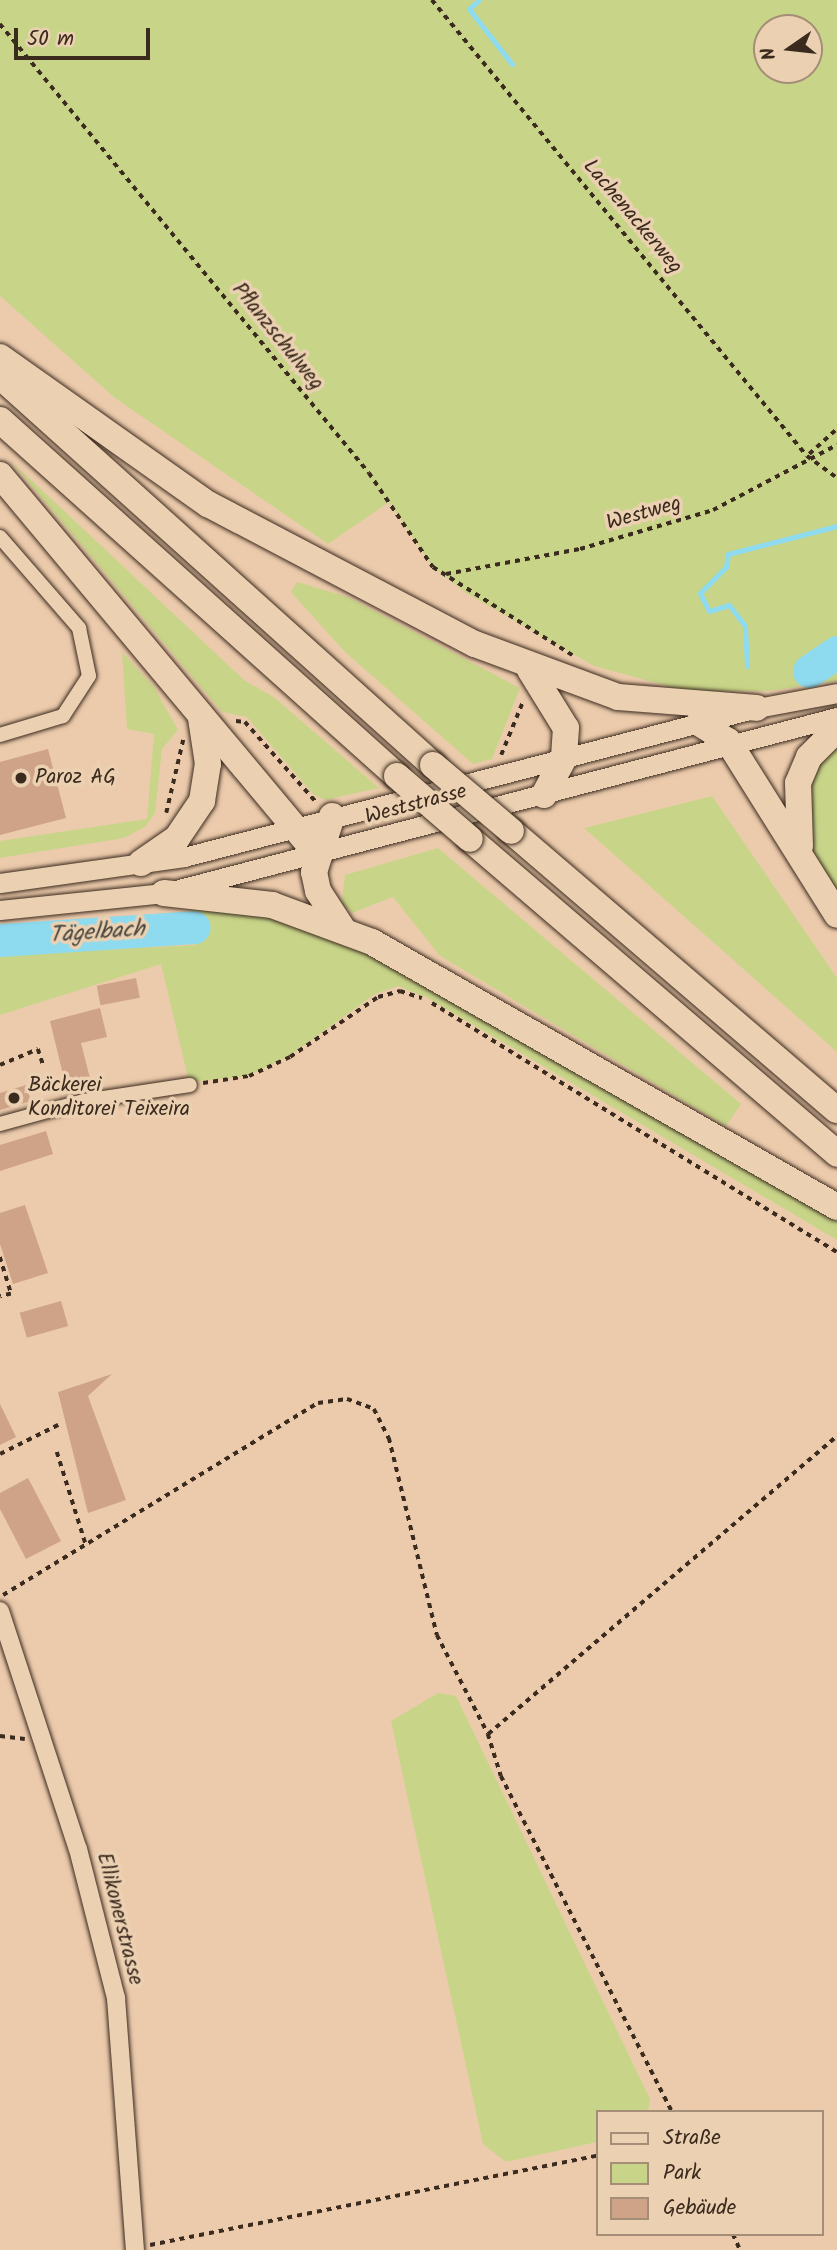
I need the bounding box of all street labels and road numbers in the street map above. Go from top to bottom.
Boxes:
street label: Lachenackerweg [577,155,687,279]
street label: Pflanzschulweg [226,278,328,396]
street label: Westweg [604,491,684,537]
street label: Weststrasse [362,779,470,831]
street label: Ellikonerstrasse [90,1850,148,1988]

